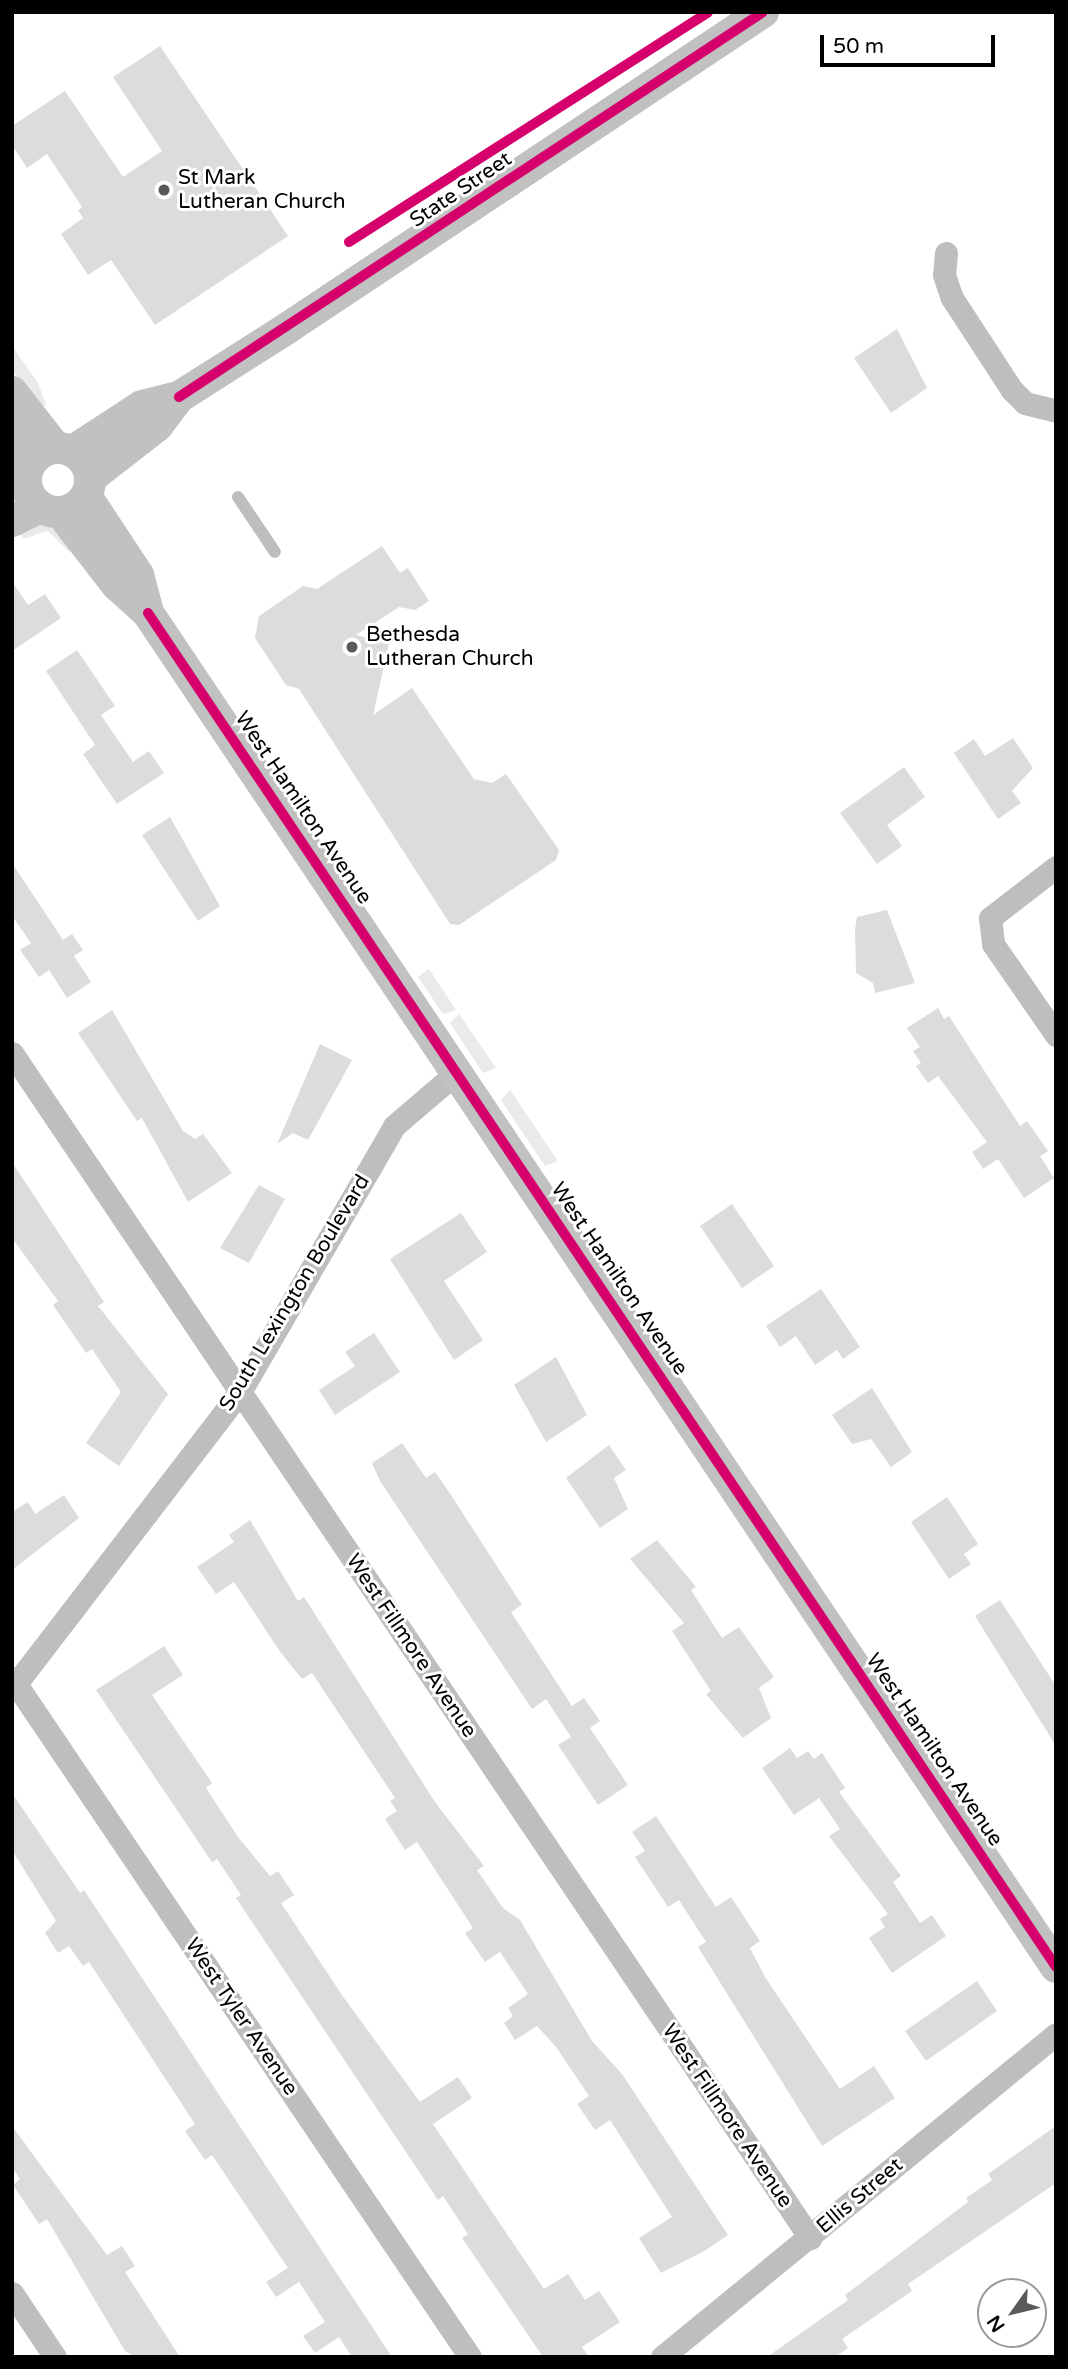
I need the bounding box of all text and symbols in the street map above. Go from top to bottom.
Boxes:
scale bar [823,21,998,65]
text: 50 m [833,34,884,59]
street label: State Street [405,147,517,233]
place label: St Mark Lutheran Church [178,165,345,215]
marker: St Mark Lutheran Church [156,182,172,198]
place label: Bethesda Lutheran Church [366,622,533,672]
marker: Bethesda Lutheran Church [344,639,360,655]
street label: West Hamilton Avenue [229,707,377,909]
street label: South Lexington Boulevard [214,1170,376,1416]
street label: West Hamilton Avenue [545,1178,693,1380]
street label: West Fillmore Avenue [340,1549,482,1743]
street label: West Hamilton Avenue [860,1649,1008,1851]
street label: West Tyler Avenue [179,1934,303,2100]
street label: West Fillmore Avenue [656,2019,798,2213]
street label: Ellis Street [812,2153,908,2239]
north arrow [977,2278,1047,2348]
text: N [983,2311,1010,2336]

